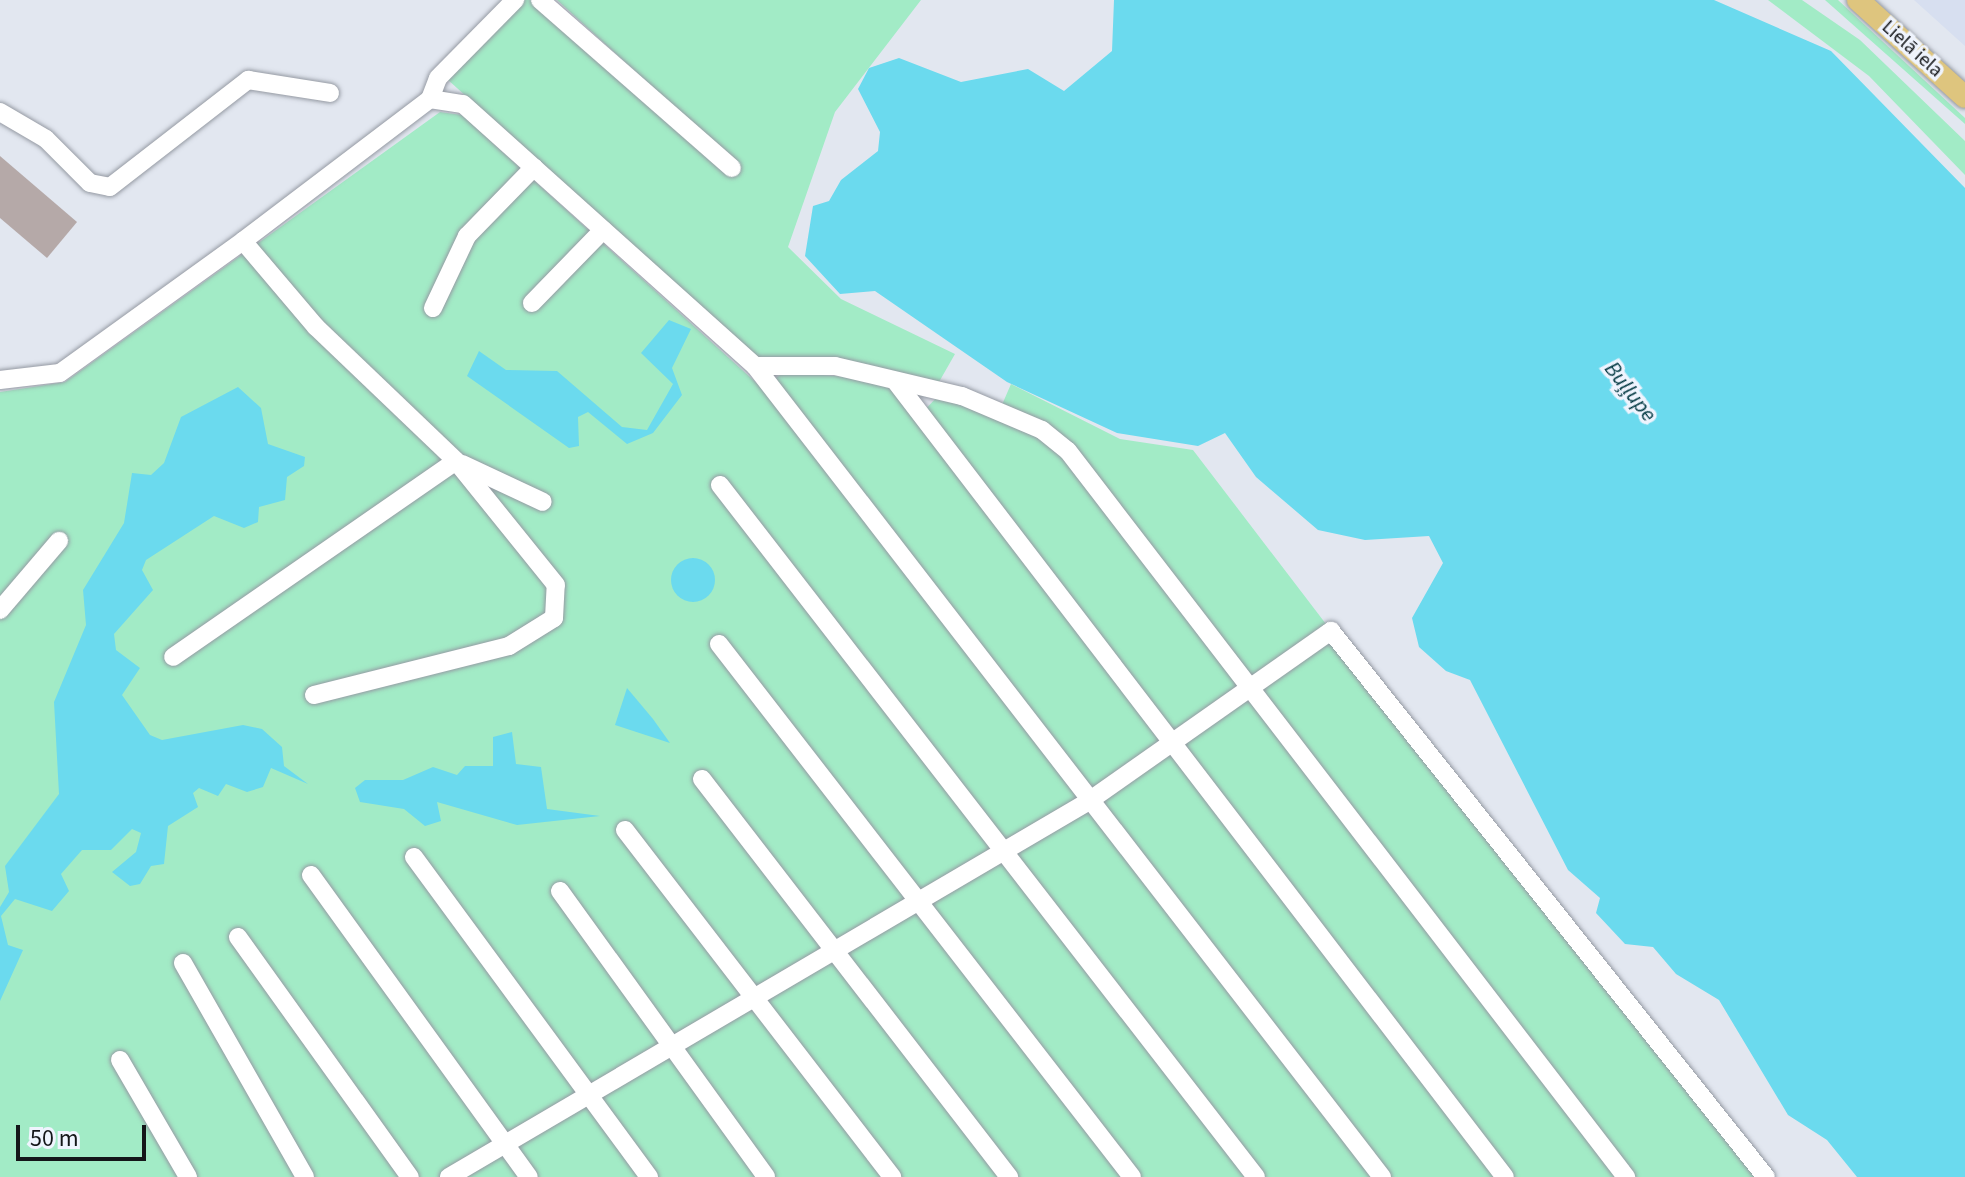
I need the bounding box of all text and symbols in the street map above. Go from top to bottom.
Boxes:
street label: Lielā iela [1877,15,1947,83]
water label: Buļļupe [1598,357,1662,427]
scale bar [20,1109,150,1159]
text: 50 m [30,1121,79,1156]

